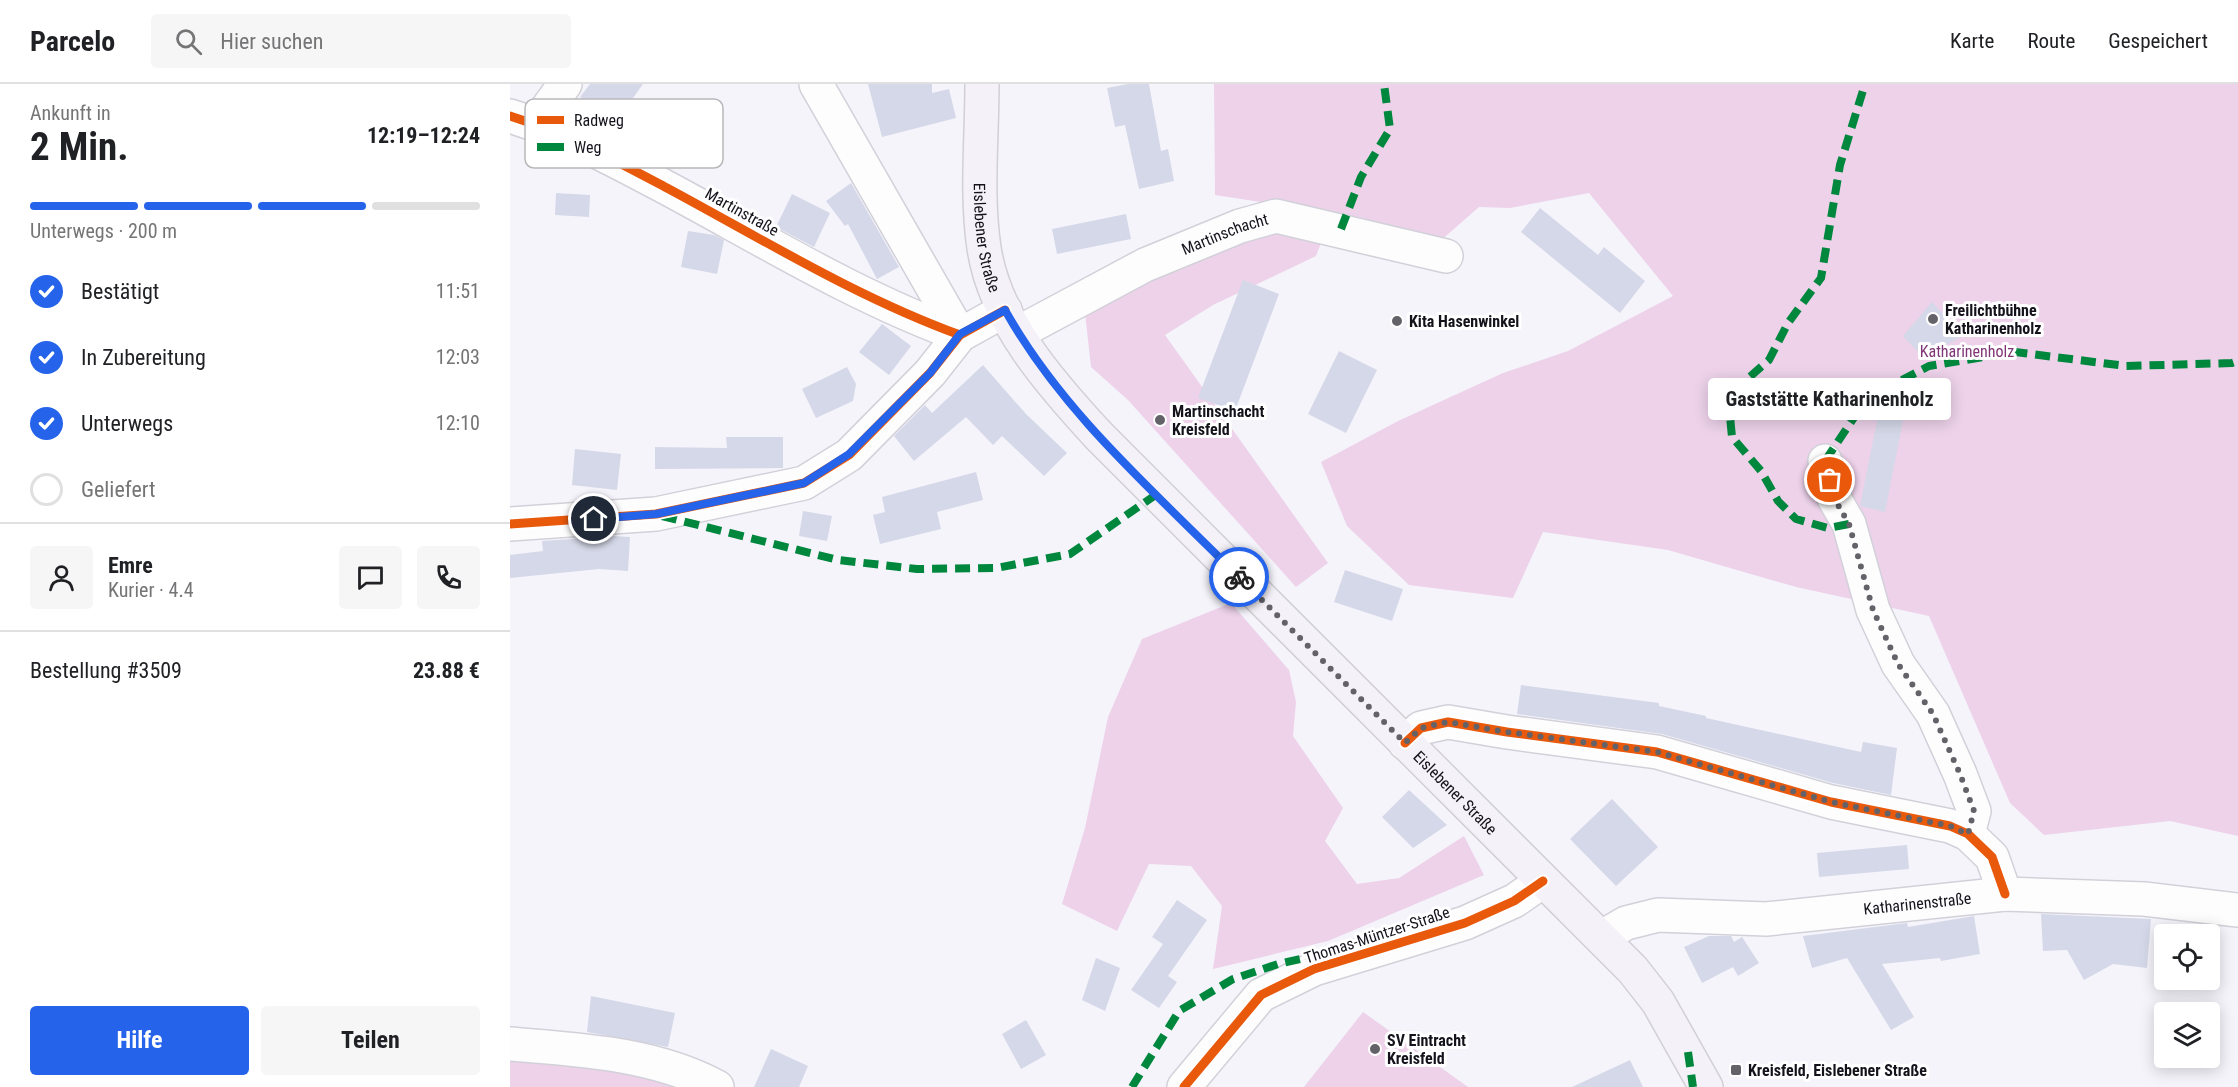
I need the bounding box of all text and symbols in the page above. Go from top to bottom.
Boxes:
search box [151,14,571,68]
text: Parcelo [30,25,115,58]
icon: search [172,25,205,58]
text: Hier suchen [220,29,323,54]
text: Karte [1950,29,1994,53]
text: Route [2027,29,2075,53]
text: Gespeichert [2108,29,2208,53]
legend [525,99,723,168]
text: Ankunft in [30,101,111,125]
text: Radweg [574,111,624,130]
text: 12:19–12:24 [367,123,480,148]
text: 2 Min. [30,124,129,170]
text: Weg [574,138,601,157]
street label: Eislebener Straße [970,183,1005,295]
street label: Martinstraße [702,184,782,240]
street label: Martinschacht [1179,209,1271,258]
text: Unterwegs · 200 m [30,219,177,243]
icon: check [30,275,63,308]
text: Bestätigt [81,279,159,304]
text: 11:51 [436,279,480,303]
place label: Freilichtbühne Katharinenholz [1945,301,2042,338]
place label: Kita Hasenwinkel [1409,312,1519,331]
marker: Freilichtbühne Katharinenholz [1926,312,1940,326]
marker: Kita Hasenwinkel [1390,314,1404,328]
icon: check [30,341,63,374]
park label: Katharinenholz [1920,342,2014,361]
text: In Zubereitung [81,345,206,370]
text: 12:03 [436,345,480,369]
callout: Gaststätte Katharinenholz [1708,378,1952,420]
text: Gaststätte Katharinenholz [1725,387,1934,411]
place label: Martinschacht Kreisfeld [1172,402,1264,439]
icon: check [30,407,63,440]
text: Unterwegs [81,411,173,436]
text: 12:10 [436,411,480,435]
marker: Martinschacht Kreisfeld [1153,413,1167,427]
pin [1804,454,1855,505]
icon: bag [1813,463,1846,496]
text: Geliefert [81,477,156,502]
pin [568,493,619,544]
icon: home [577,502,610,535]
button: person [30,546,93,609]
button: chat [339,546,402,609]
button: phone [417,546,480,609]
courier [1209,547,1269,607]
text: Emre [108,553,153,578]
icon: bike [1223,561,1256,594]
text: Kurier · 4.4 [108,578,194,602]
text: Bestellung #3509 [30,658,182,683]
text: 23.88 € [413,658,480,683]
street label: Eislebener Straße [1410,747,1501,838]
street label: Katharinenstraße [1863,888,1972,918]
street label: Thomas-Müntzer-Straße [1302,903,1452,967]
map controls [2154,924,2220,1068]
button: locate [2154,924,2220,990]
button: layers [2154,1002,2220,1068]
button: Hilfe [30,1006,249,1075]
button: Teilen [261,1006,480,1075]
place label: SV Eintracht Kreisfeld [1387,1031,1466,1068]
marker: SV Eintracht Kreisfeld [1368,1042,1382,1056]
place label: Kreisfeld, Eislebener Straße [1748,1061,1927,1080]
marker: Kreisfeld, Eislebener Straße [1729,1063,1743,1077]

